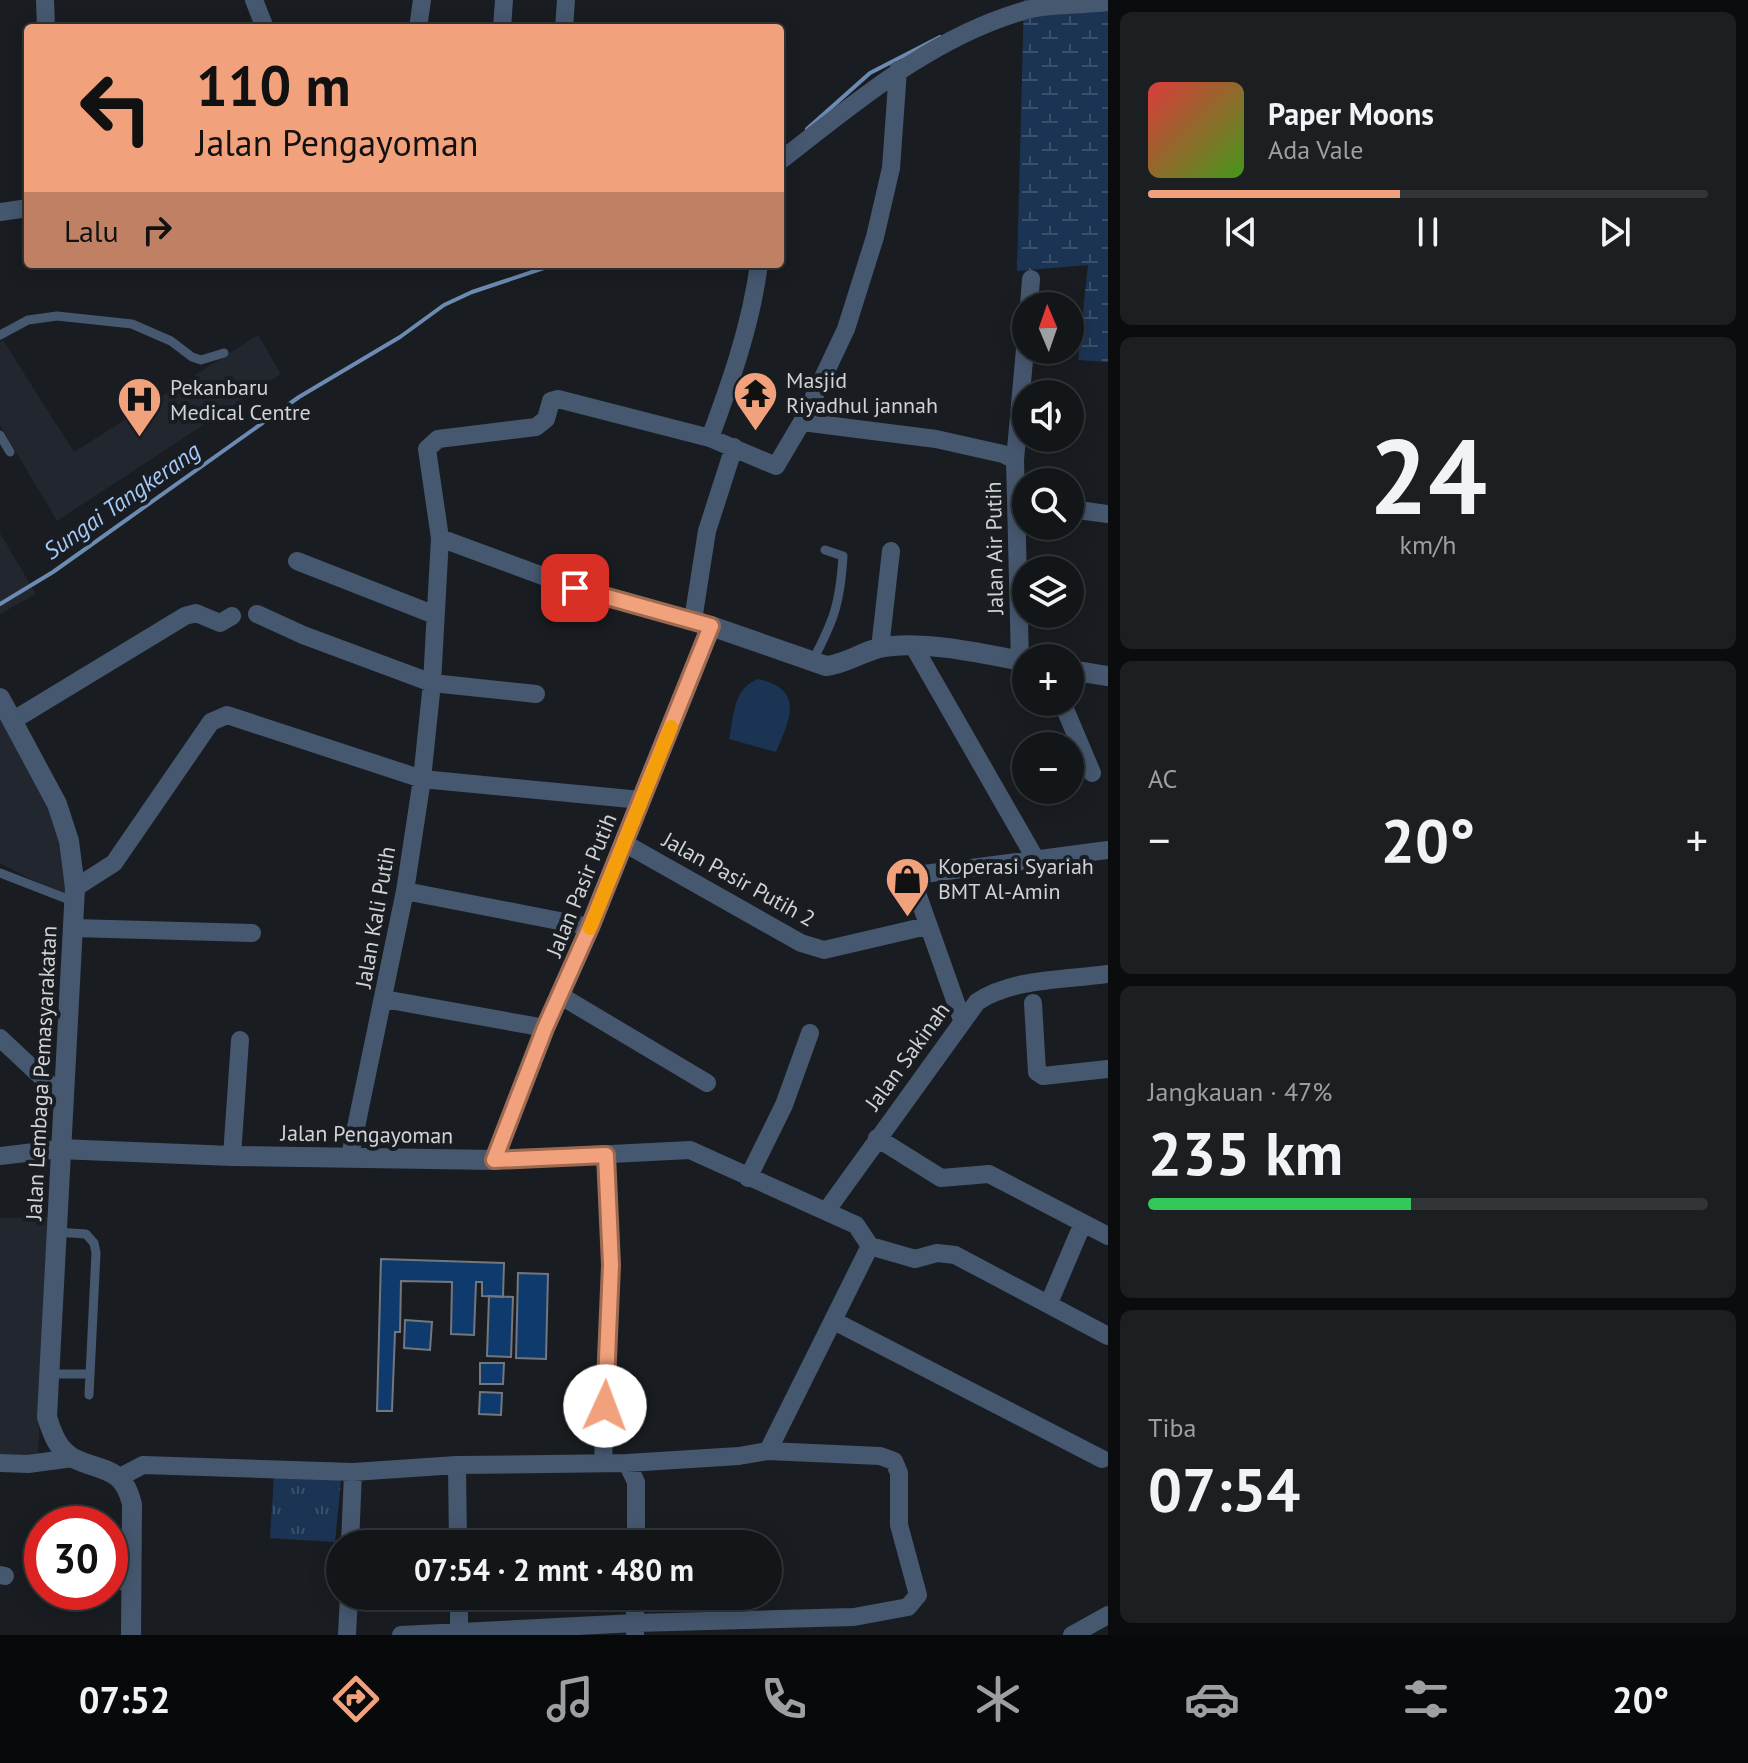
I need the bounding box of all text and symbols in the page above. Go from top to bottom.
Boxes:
text: 110 m [196,49,351,121]
icon: left [64,56,168,160]
text: Paper Moons [1268,94,1434,133]
text: Jalan Pengayoman [196,119,478,166]
text: Ada Vale [1268,133,1363,166]
icon: right [135,208,179,252]
icon: previous [1219,210,1263,254]
icon: pause [1406,210,1450,254]
icon: next [1593,210,1637,254]
text: Lalu [64,211,119,250]
north arrow [1012,292,1084,364]
map controls [1012,292,1084,804]
place label: Masjid Riyadhul jannah [786,366,938,419]
temple icon: Masjid Riyadhul jannah [731,369,779,432]
place label: Pekanbaru Medical Centre [170,373,311,426]
hospital icon: Pekanbaru Medical Centre [115,376,163,439]
button: sound [1012,380,1084,452]
text: 24 [1369,408,1487,543]
water label: Sungai Tangkerang [37,435,206,566]
button: search [1012,468,1084,540]
street label: Jalan Air Putih [979,481,1009,616]
text: km/h [1400,528,1457,561]
pin [541,554,609,622]
button: layers [1012,556,1084,628]
icon: arrive [553,566,597,610]
button: + [1012,644,1084,716]
button: − [1012,732,1084,804]
text: AC [1148,762,1177,795]
text: 20° [1381,801,1475,879]
street label: Jalan Pasir Putih [539,809,623,962]
text: − [1148,811,1170,868]
text: + [1686,811,1708,868]
street label: Jalan Pasir Putih 2 [657,825,820,932]
street label: Jalan Kali Putih [349,844,401,991]
place label: Koperasi Syariah BMT Al-Amin [938,852,1094,905]
shop icon: Koperasi Syariah BMT Al-Amin [883,855,931,918]
street label: Jalan Lembaga Pemasyarakatan [19,925,63,1222]
street label: Jalan Sakinah [858,997,956,1116]
text: Jangkauan · 47% [1148,1075,1332,1108]
text: 235 km [1148,1114,1343,1192]
street label: Jalan Pengayoman [279,1118,454,1150]
position arrow [563,1364,647,1448]
text: Tiba [1148,1411,1196,1444]
text: 07:54 [1148,1450,1300,1528]
speed limit sign: 30 [24,1506,128,1610]
text: 07:54 · 2 mnt · 480 m [414,1550,694,1589]
icon: directions [328,1671,384,1727]
icon: music [542,1671,598,1727]
icon: phone [756,1671,812,1727]
icon: climate [970,1671,1026,1727]
icon: car [1184,1671,1240,1727]
icon: filters [1398,1671,1454,1727]
text: 07:52 [79,1676,170,1723]
text: 20° [1612,1676,1669,1723]

